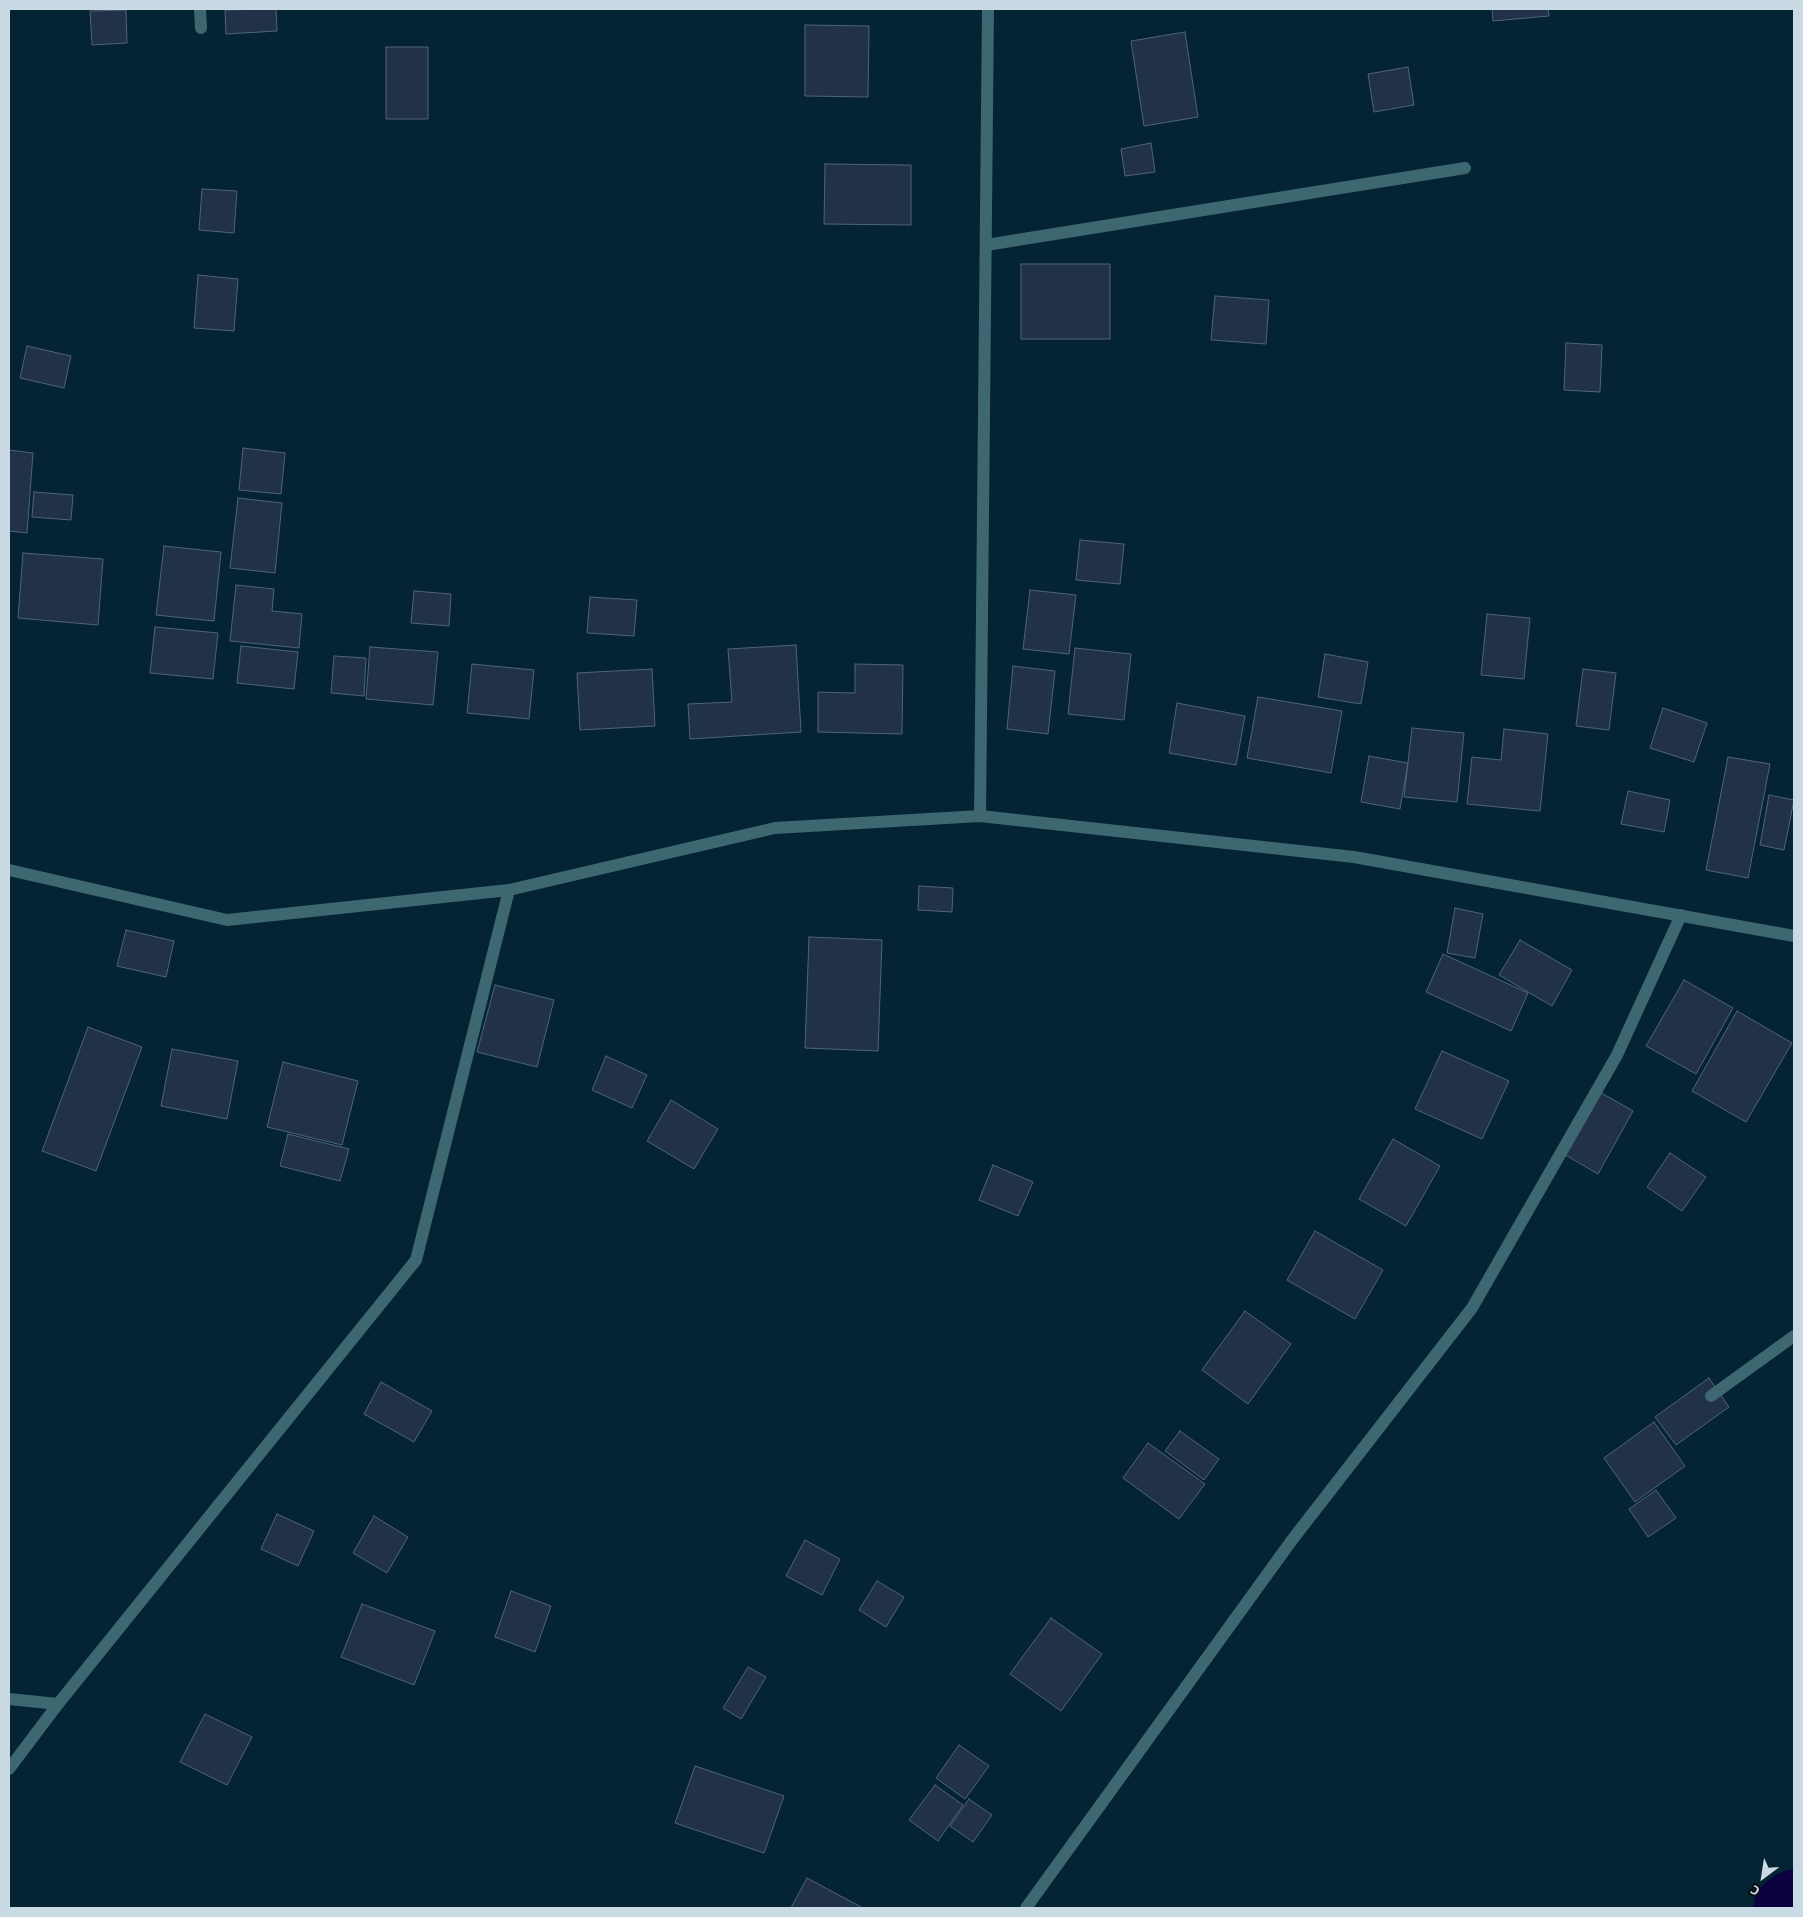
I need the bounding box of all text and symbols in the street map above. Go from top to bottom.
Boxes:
north arrow [1738,1852,1788,1902]
text: С [1748,1882,1762,1898]

